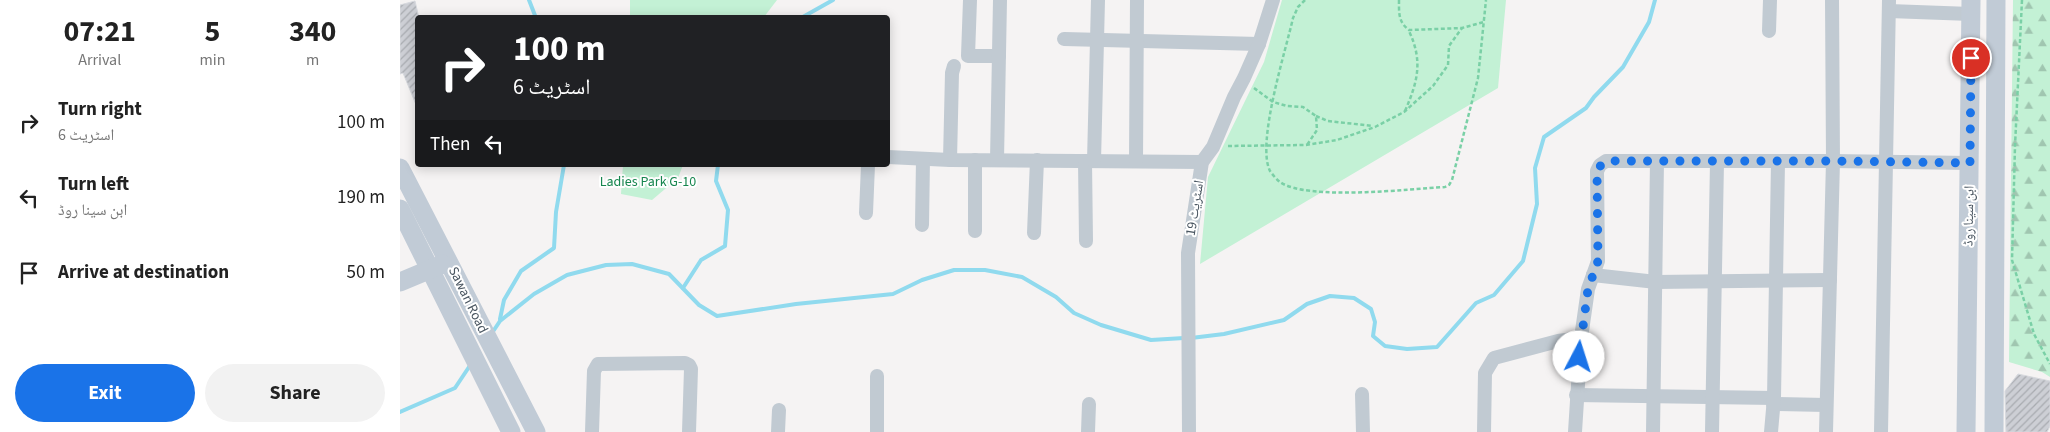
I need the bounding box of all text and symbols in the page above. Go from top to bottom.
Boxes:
text: 07:21 [64,10,136,53]
text: 5 [204,10,220,53]
text: 340 [289,10,336,53]
text: 100 m [513,24,605,74]
icon: right [430,35,495,100]
pin [1950,37,1992,79]
icon: arrive [1957,44,1985,72]
text: Arrival [78,49,121,71]
text: min [199,49,225,71]
text: m [306,49,319,71]
text: اسٹریٹ 6 [513,71,590,103]
text: Turn right [58,96,142,123]
icon: right [15,109,43,137]
text: 100 m [337,109,385,136]
text: اسٹریٹ 6 [58,124,114,146]
icon: left [480,130,508,158]
text: Then [430,131,470,158]
text: Turn left [58,171,129,198]
park label: Ladies Park G-10 [600,172,696,192]
street label: اسٹریٹ 19 [1181,179,1209,237]
icon: left [15,184,43,212]
text: 190 m [337,184,385,211]
street label: ابن سینا روڈ [1958,186,1980,246]
text: ابن سینا روڈ [58,199,127,221]
icon: arrive [15,259,43,287]
text: Arrive at destination [58,259,229,286]
text: 50 m [347,259,385,286]
street label: Sawan Road [443,263,493,337]
position arrow [1552,330,1604,382]
button: Exit [15,364,195,422]
button: Share [205,364,385,422]

